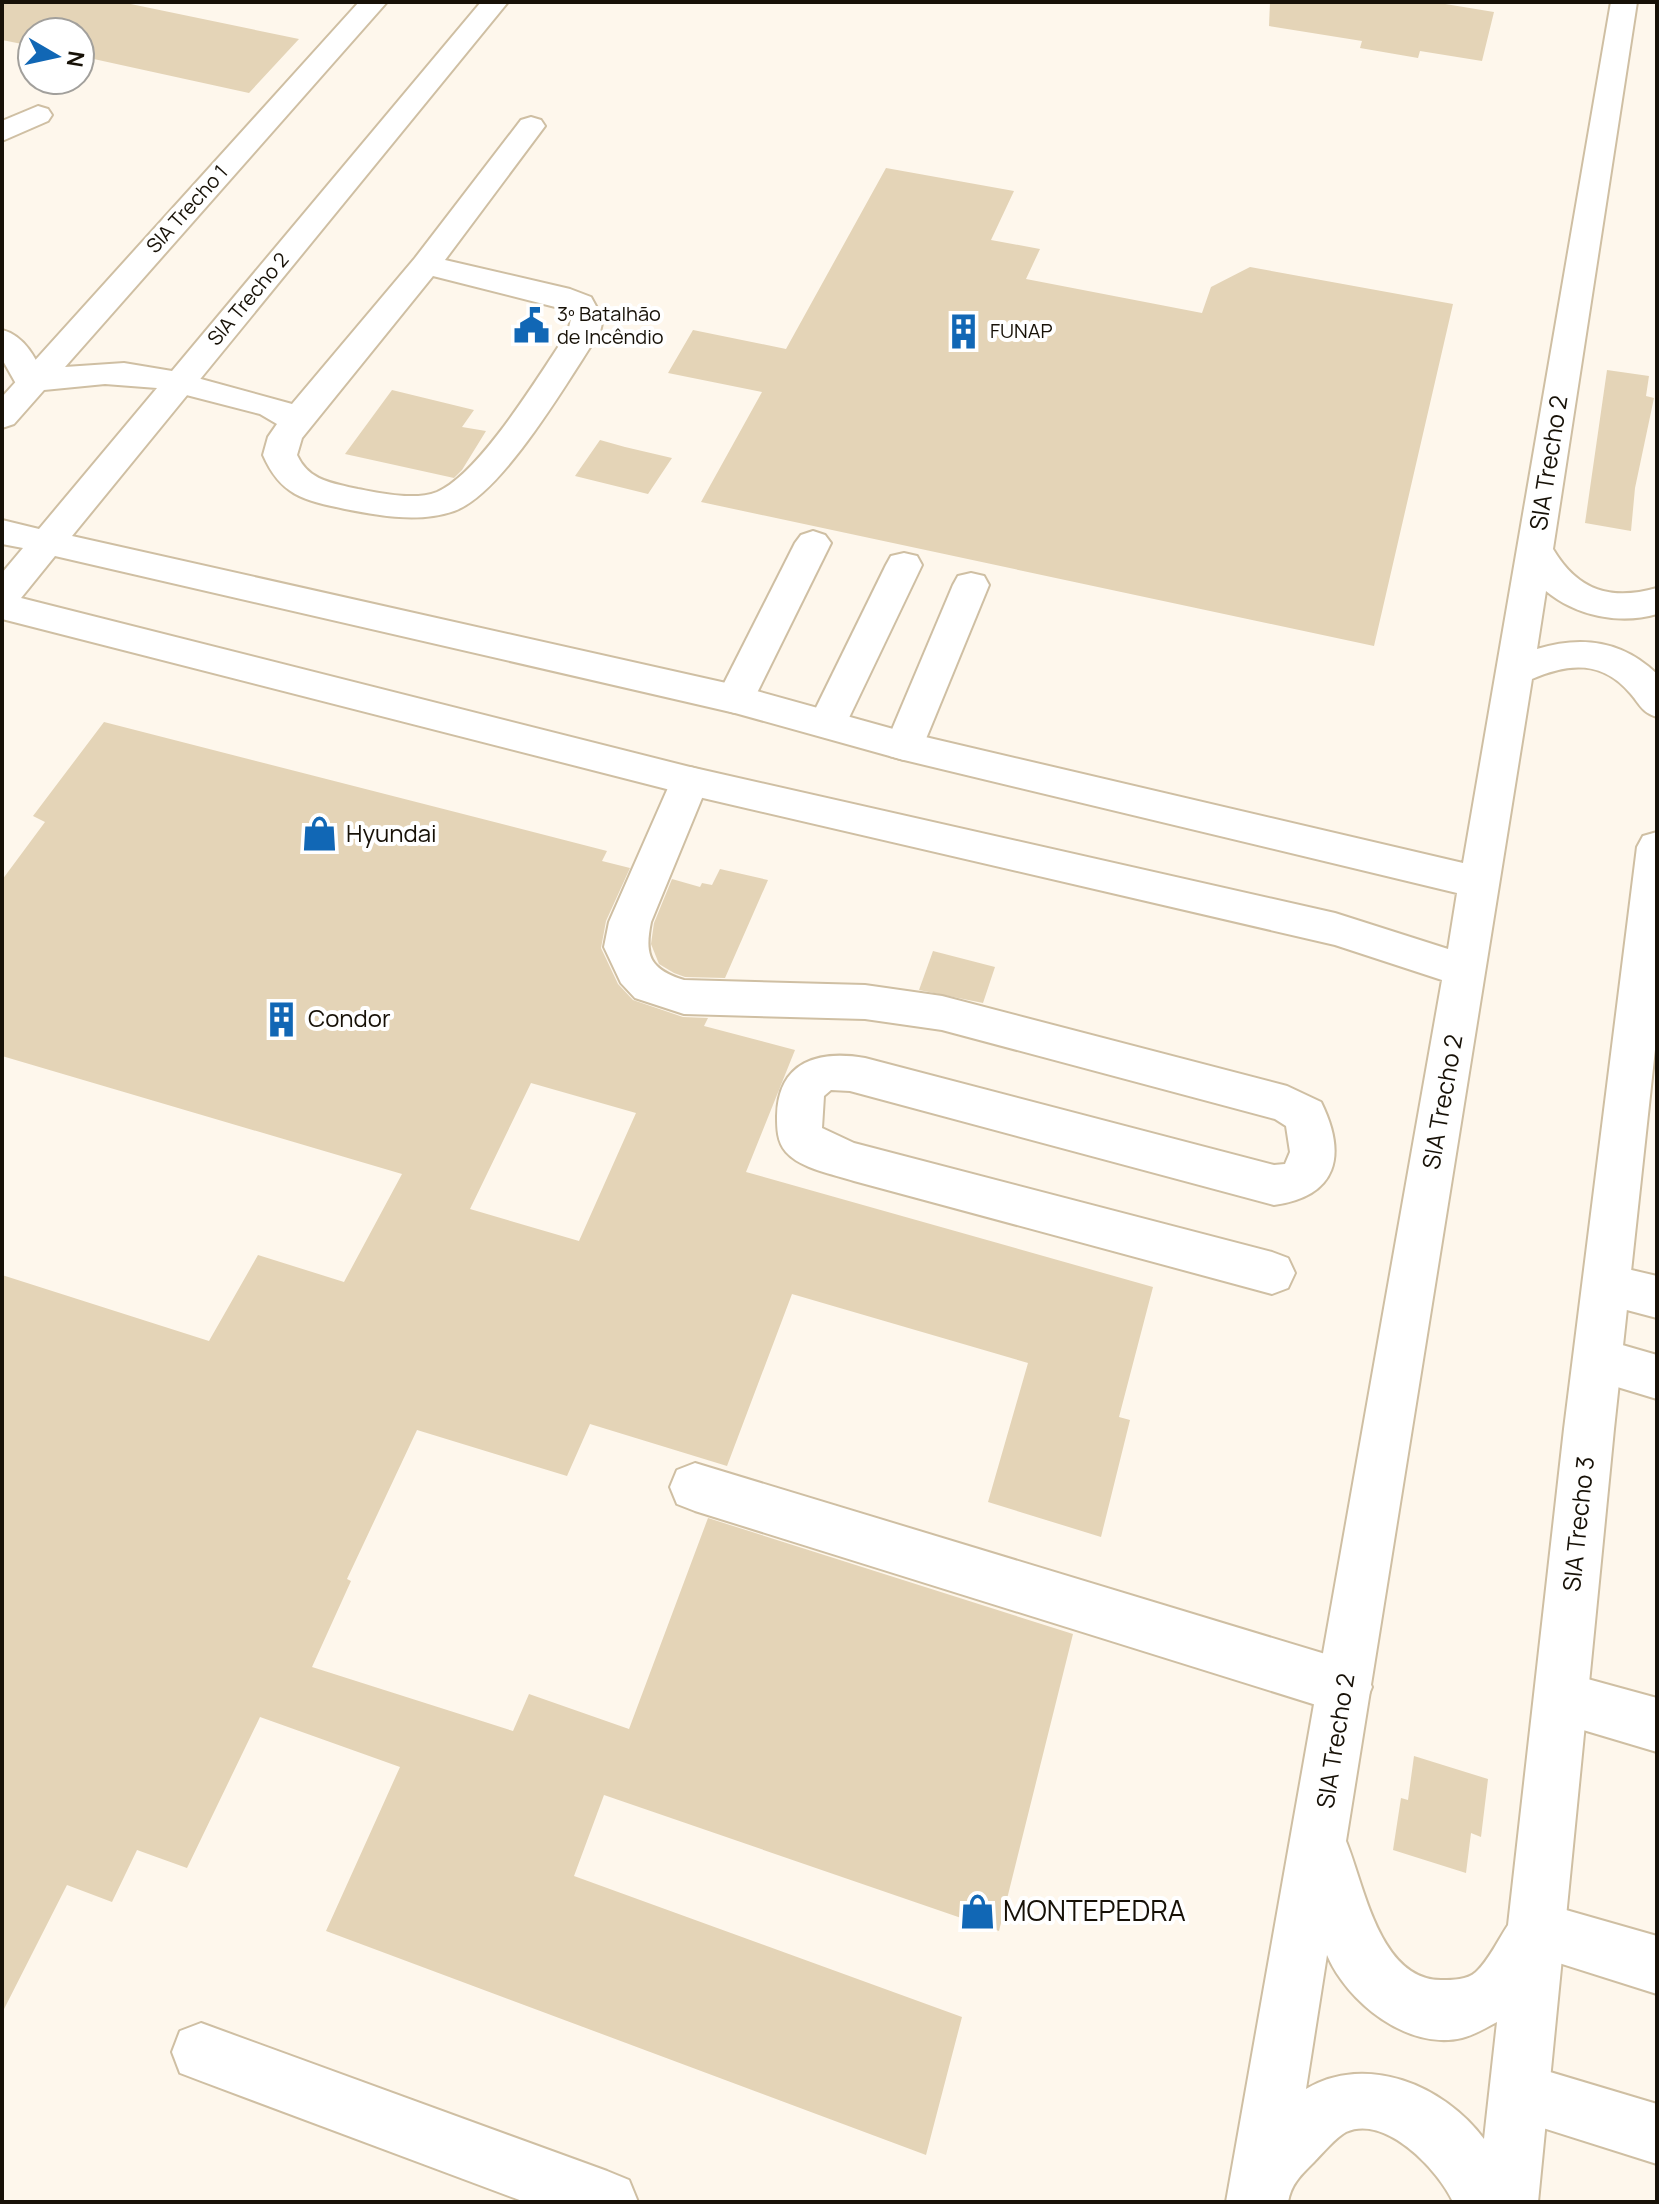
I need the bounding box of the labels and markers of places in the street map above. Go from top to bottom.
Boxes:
place label: 3º Batalhão de Incêndio [557,300,664,350]
public building icon: 3º Batalhão de Incêndio [512,307,550,345]
building icon: FUNAP [945,312,983,350]
place label: FUNAP [990,317,1053,344]
shop icon: Hyundai [301,815,339,853]
place label: Hyundai [346,816,437,849]
building icon: Condor [263,1000,301,1038]
place label: Condor [308,1001,391,1034]
place label: MONTEPEDRA [1003,1891,1186,1929]
shop icon: MONTEPEDRA [958,1892,996,1930]

